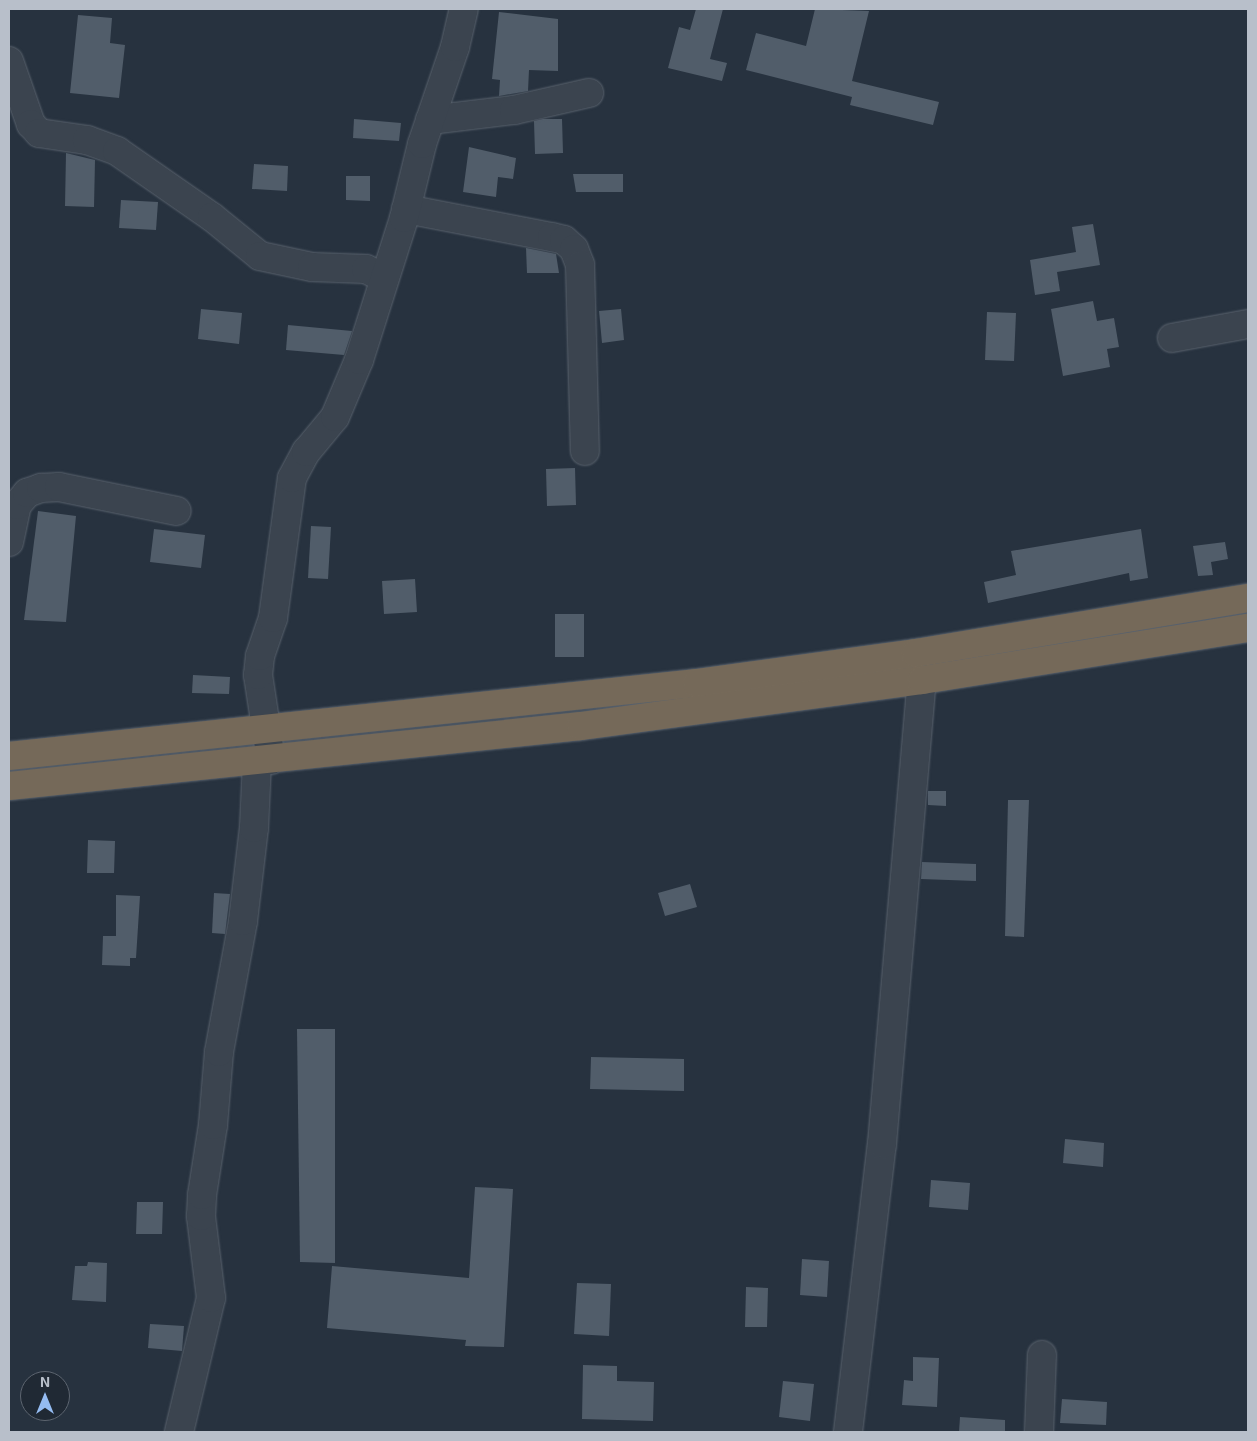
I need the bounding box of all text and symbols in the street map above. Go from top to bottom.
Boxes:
north arrow [20,1371,70,1421]
text: N [40,1373,50,1390]

